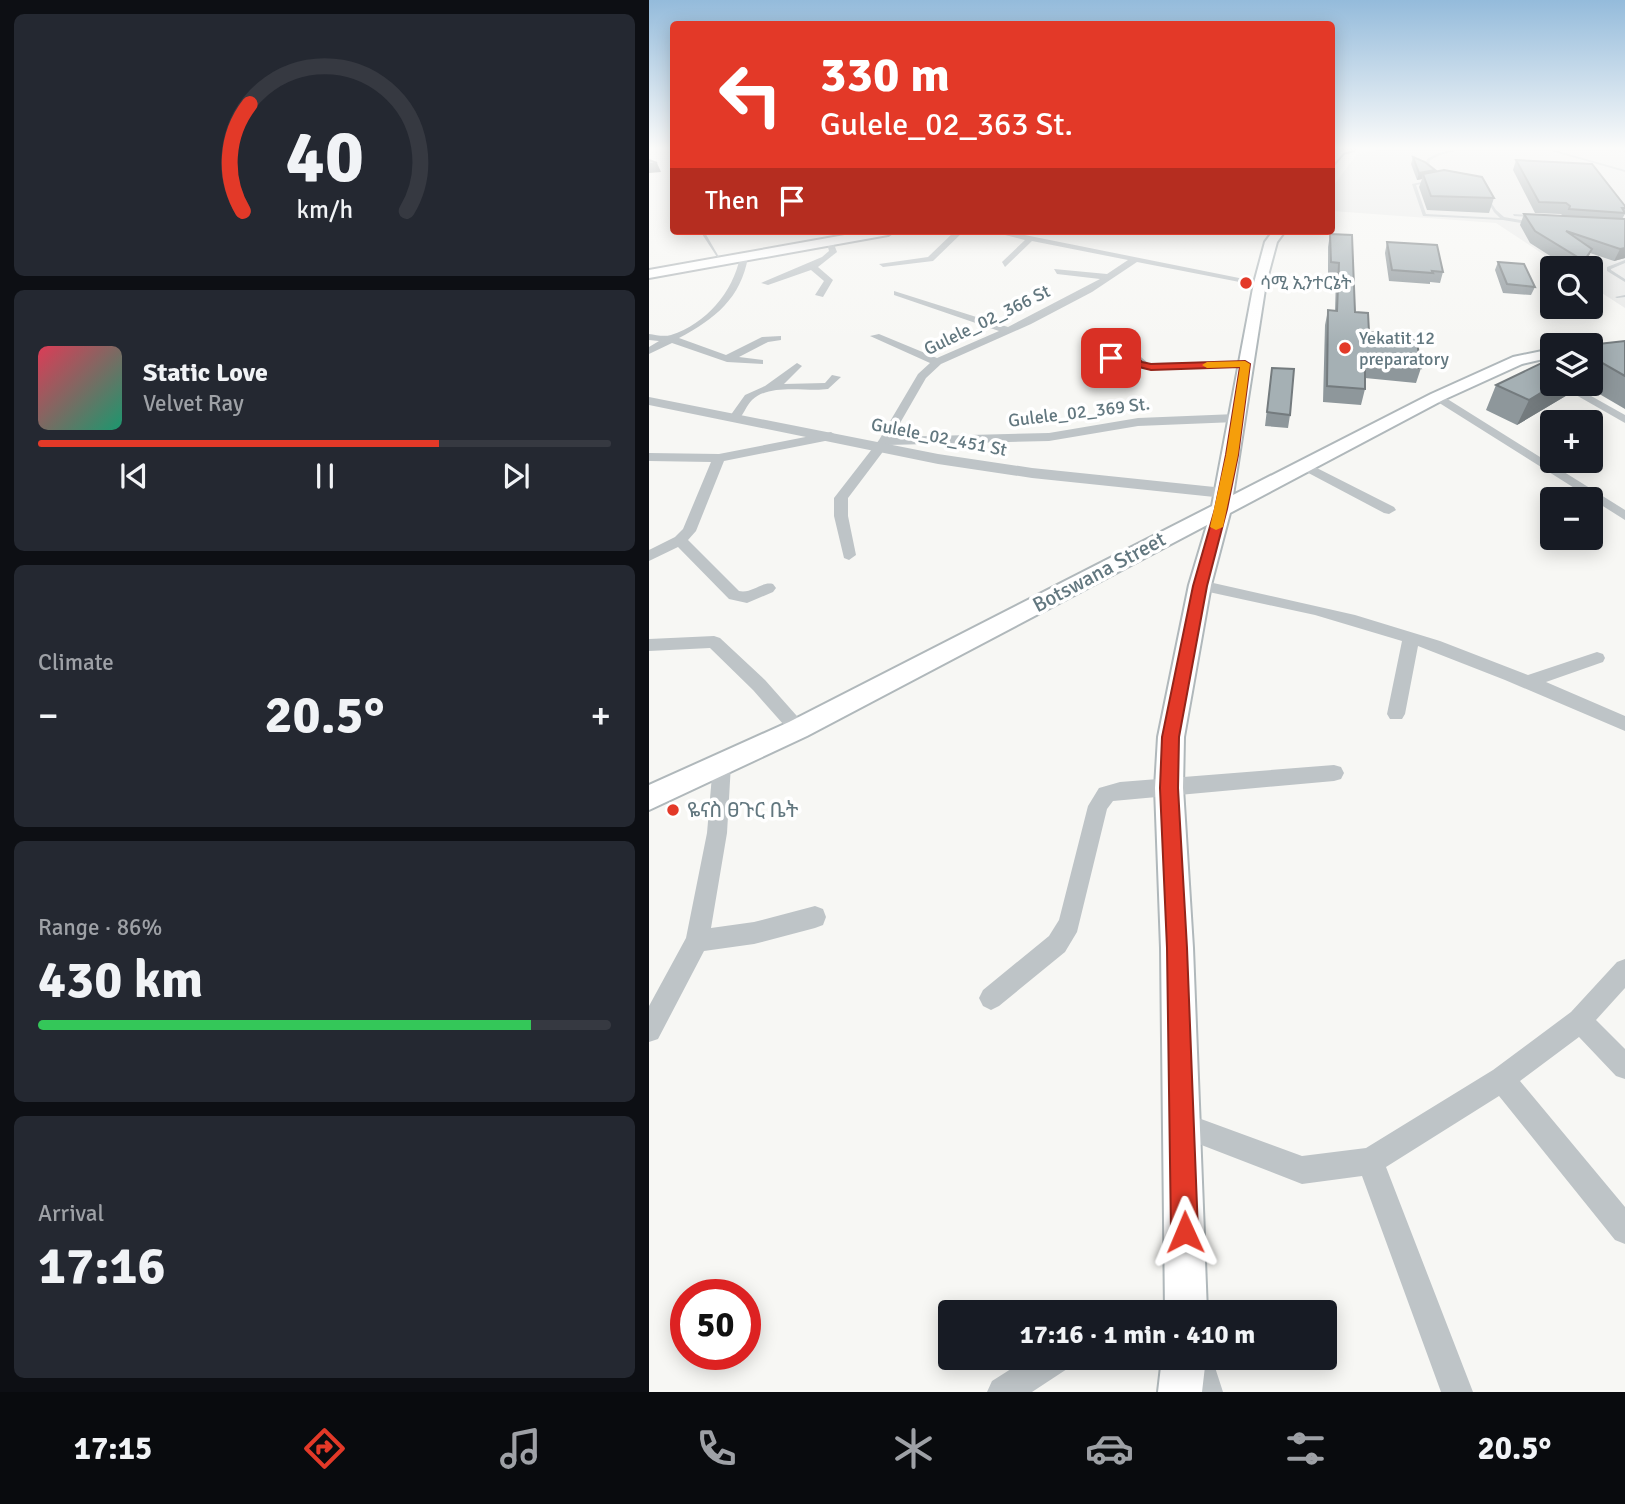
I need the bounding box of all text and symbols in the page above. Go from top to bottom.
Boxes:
text: 330 m [820,45,950,105]
icon: left [705,49,796,140]
text: Gulele_02_363 St. [820,105,1073,144]
text: 40 [285,113,364,202]
icon: arrive [773,182,811,220]
text: Then [705,185,759,217]
text: km/h [296,194,353,225]
map controls [1540,256,1603,550]
button: search [1540,256,1603,319]
place label: ሳሚ ኢንተርኔት [1260,272,1352,294]
marker: ሳሚ ኢንተርኔት [1238,275,1254,291]
street label: Gulele_02_366 St [920,280,1054,360]
place label: Yekatit 12 preparatory [1359,327,1450,370]
pin [1081,328,1141,388]
button: layers [1540,333,1603,396]
icon: arrive [1092,339,1130,377]
marker: Yekatit 12 preparatory [1337,340,1353,356]
text: Static Love [143,357,268,389]
text: Velvet Ray [143,389,244,418]
street label: Gulele_02_369 St. [1007,392,1151,432]
button: + [1540,410,1603,473]
street label: Gulele_02_451 St [869,413,1009,461]
icon: previous [115,457,153,495]
icon: pause [306,457,344,495]
icon: next [497,457,535,495]
button: − [1540,487,1603,550]
street label: Botswana Street [1028,526,1170,618]
text: Climate [38,648,114,677]
text: 20.5° [265,683,384,747]
text: − [38,692,59,739]
text: + [590,692,611,739]
place label: ዬናስ ፀጉር ቤት [687,797,799,823]
marker: ዬናስ ፀጉር ቤት [665,802,681,818]
text: Range · 86% [38,913,162,942]
text: 430 km [38,948,203,1012]
position arrow [1148,1195,1222,1269]
text: Arrival [38,1199,104,1228]
text: 17:16 [38,1234,166,1298]
speed limit sign: 50 [670,1279,761,1370]
text: 17:16 · 1 min · 410 m [1020,1319,1255,1351]
icon: directions [300,1424,349,1473]
icon: music [496,1424,545,1473]
icon: phone [692,1424,741,1473]
icon: climate [889,1424,938,1473]
icon: car [1085,1424,1134,1473]
icon: filters [1281,1424,1330,1473]
text: 17:15 [74,1429,152,1468]
text: 20.5° [1478,1429,1551,1468]

